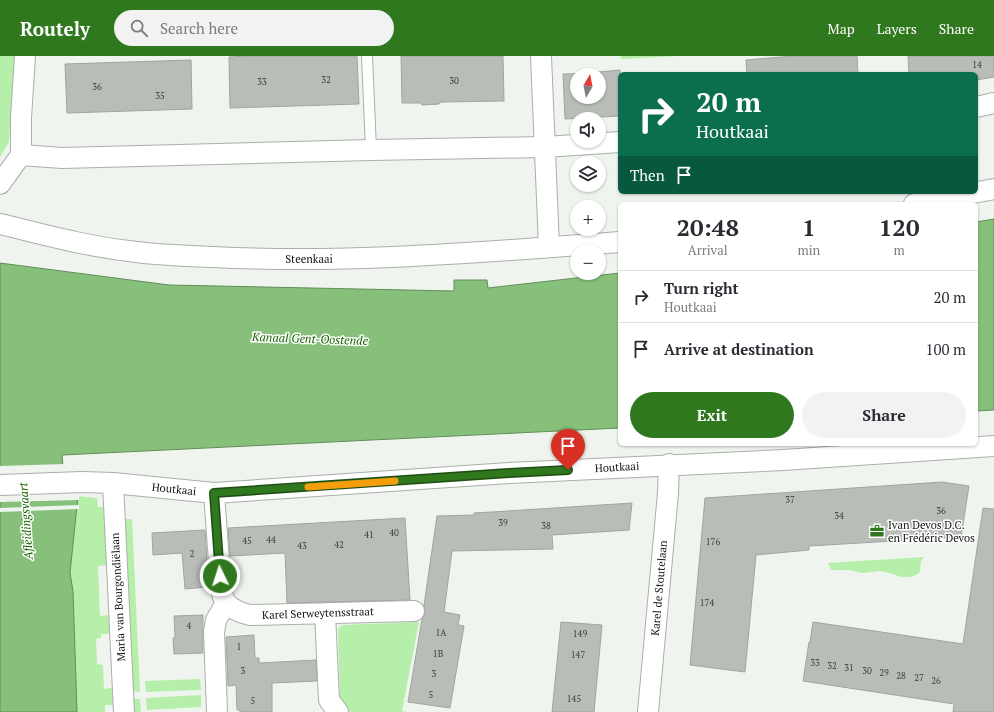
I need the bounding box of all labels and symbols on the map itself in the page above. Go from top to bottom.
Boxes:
house number: 14 [972,59,982,71]
north arrow [570,68,606,104]
house number: 32 [321,74,331,86]
house number: 30 [449,75,459,87]
house number: 33 [257,76,267,88]
house number: 36 [92,81,102,93]
house number: 35 [155,90,165,102]
street label: Steenkaai [285,252,333,266]
water label: Kanaal Gent-Oostende [251,329,369,348]
pin [551,429,585,470]
street label: Houtkaai [594,459,640,475]
street label: Houtkaai [151,480,197,498]
water label: Afleidingsvaart [15,481,36,561]
house number: 37 [785,494,795,506]
house number: 36 [936,505,946,517]
house number: 34 [834,510,844,522]
house number: 39 [498,517,508,529]
place label: Ivan Devos D.C. en Frédéric Devos [888,518,975,545]
house number: 38 [541,520,551,532]
office icon: Ivan Devos D.C. en Frédéric Devos [869,523,885,539]
house number: 40 [389,527,399,539]
house number: 41 [364,529,374,541]
street label: Maria van Bourgondiëlaan [108,532,128,662]
house number: 44 [266,534,276,546]
house number: 45 [242,535,252,547]
house number: 176 [706,536,720,548]
house number: 42 [334,539,344,551]
street label: Karel de Stoutelaan [648,539,670,636]
house number: 43 [297,540,307,552]
house number: 2 [190,548,195,560]
position arrow [199,555,241,597]
house number: 174 [700,597,714,609]
street label: Karel Serweytensstraat [262,604,374,622]
house number: 4 [187,620,192,632]
house number: 1A [436,627,447,639]
house number: 149 [573,628,587,640]
house number: 1 [237,641,241,653]
house number: 1B [433,648,444,660]
house number: 147 [571,649,585,661]
house number: 33 [810,657,820,669]
house number: 32 [827,660,837,672]
house number: 31 [844,662,854,674]
house number: 3 [241,665,246,677]
house number: 30 [862,665,872,677]
house number: 29 [879,667,889,679]
house number: 3 [432,668,437,680]
house number: 28 [896,670,906,682]
house number: 27 [914,672,924,684]
house number: 26 [931,675,941,687]
house number: 5 [429,689,434,701]
house number: 145 [567,693,581,705]
house number: 5 [251,695,256,707]

